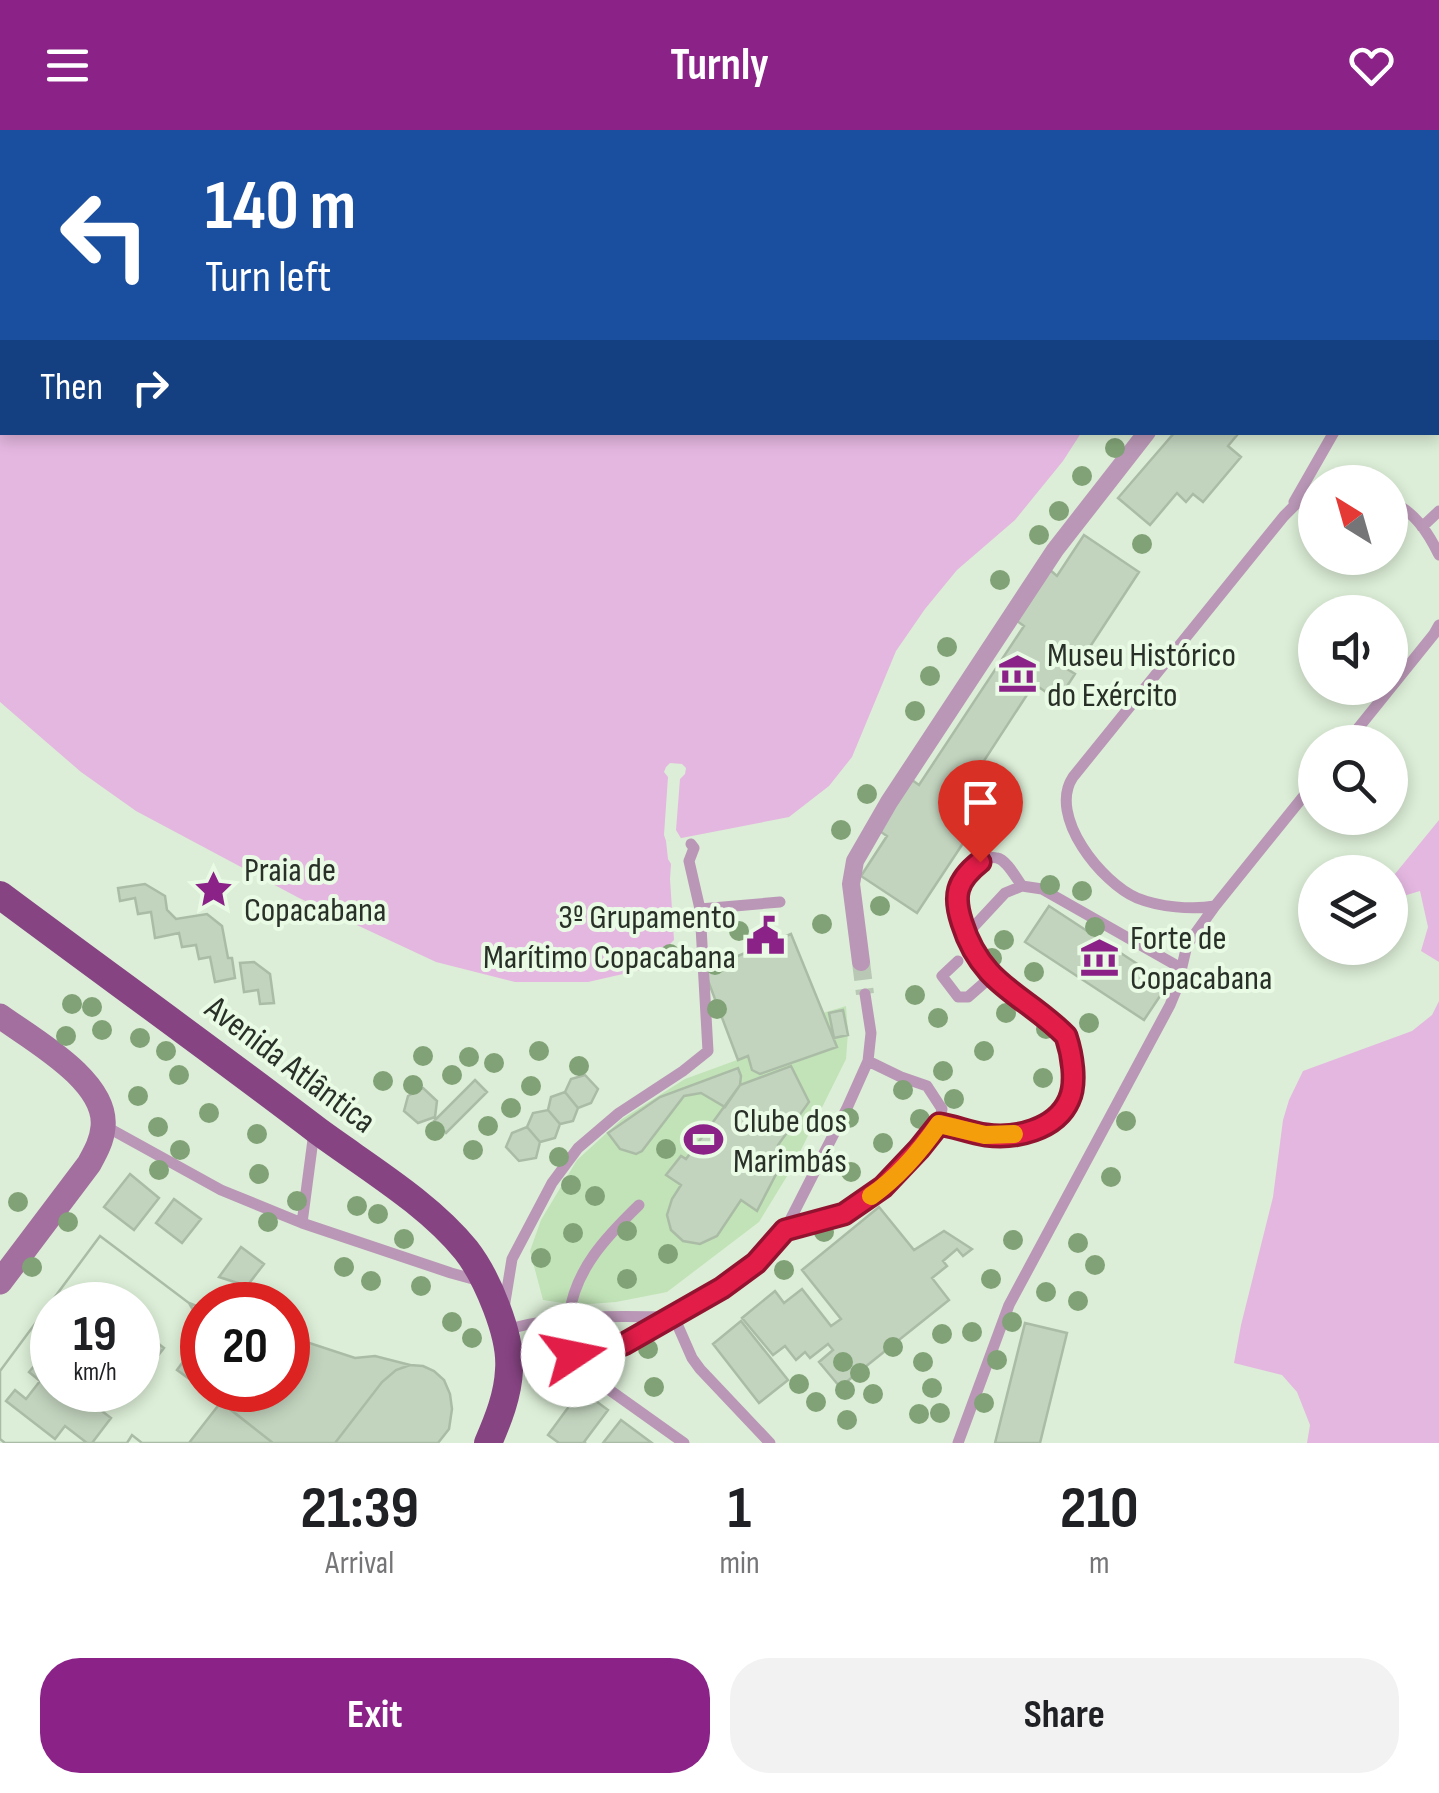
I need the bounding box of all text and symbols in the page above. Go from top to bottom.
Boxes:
icon: menu [40,38,95,93]
text: Turnly [670,38,769,93]
icon: heart [1344,38,1399,93]
text: 140 m [205,165,356,249]
icon: left [40,170,170,300]
text: Turn left [205,250,331,305]
icon: right [123,360,178,415]
text: Then [40,365,103,410]
north arrow [1298,465,1408,575]
map controls [1298,465,1408,965]
button: sound [1298,595,1408,705]
place label: Museu Histórico do Exército [1047,634,1236,717]
museum icon: Museu Histórico do Exército [996,653,1038,695]
button: search [1298,725,1408,835]
pin [938,760,1023,863]
icon: arrive [953,775,1008,830]
place label: Praia de Copacabana [244,849,387,932]
button: layers [1298,855,1408,965]
place icon: Praia de Copacabana [193,868,235,910]
place label: 3º Grupamento Marítimo Copacabana [483,896,736,979]
public building icon: 3º Grupamento Marítimo Copacabana [745,915,787,957]
place label: Forte de Copacabana [1130,917,1273,1000]
museum icon: Forte de Copacabana [1079,936,1121,978]
street label: Avenida Atlântica [196,987,384,1143]
place label: Clube dos Marimbás [733,1100,847,1183]
sports icon: Clube dos Marimbás [682,1119,724,1161]
speed limit sign: 20 [180,1282,310,1412]
position arrow [521,1303,625,1407]
text: 19 [73,1305,117,1365]
text: km/h [73,1357,117,1388]
text: 21:39 [300,1473,419,1545]
text: 1 [728,1473,751,1545]
text: 210 [1060,1473,1139,1545]
text: Arrival [325,1544,394,1583]
text: min [719,1544,760,1583]
text: m [1089,1544,1110,1583]
button: Exit [40,1658,710,1773]
button: Share [730,1658,1399,1773]

